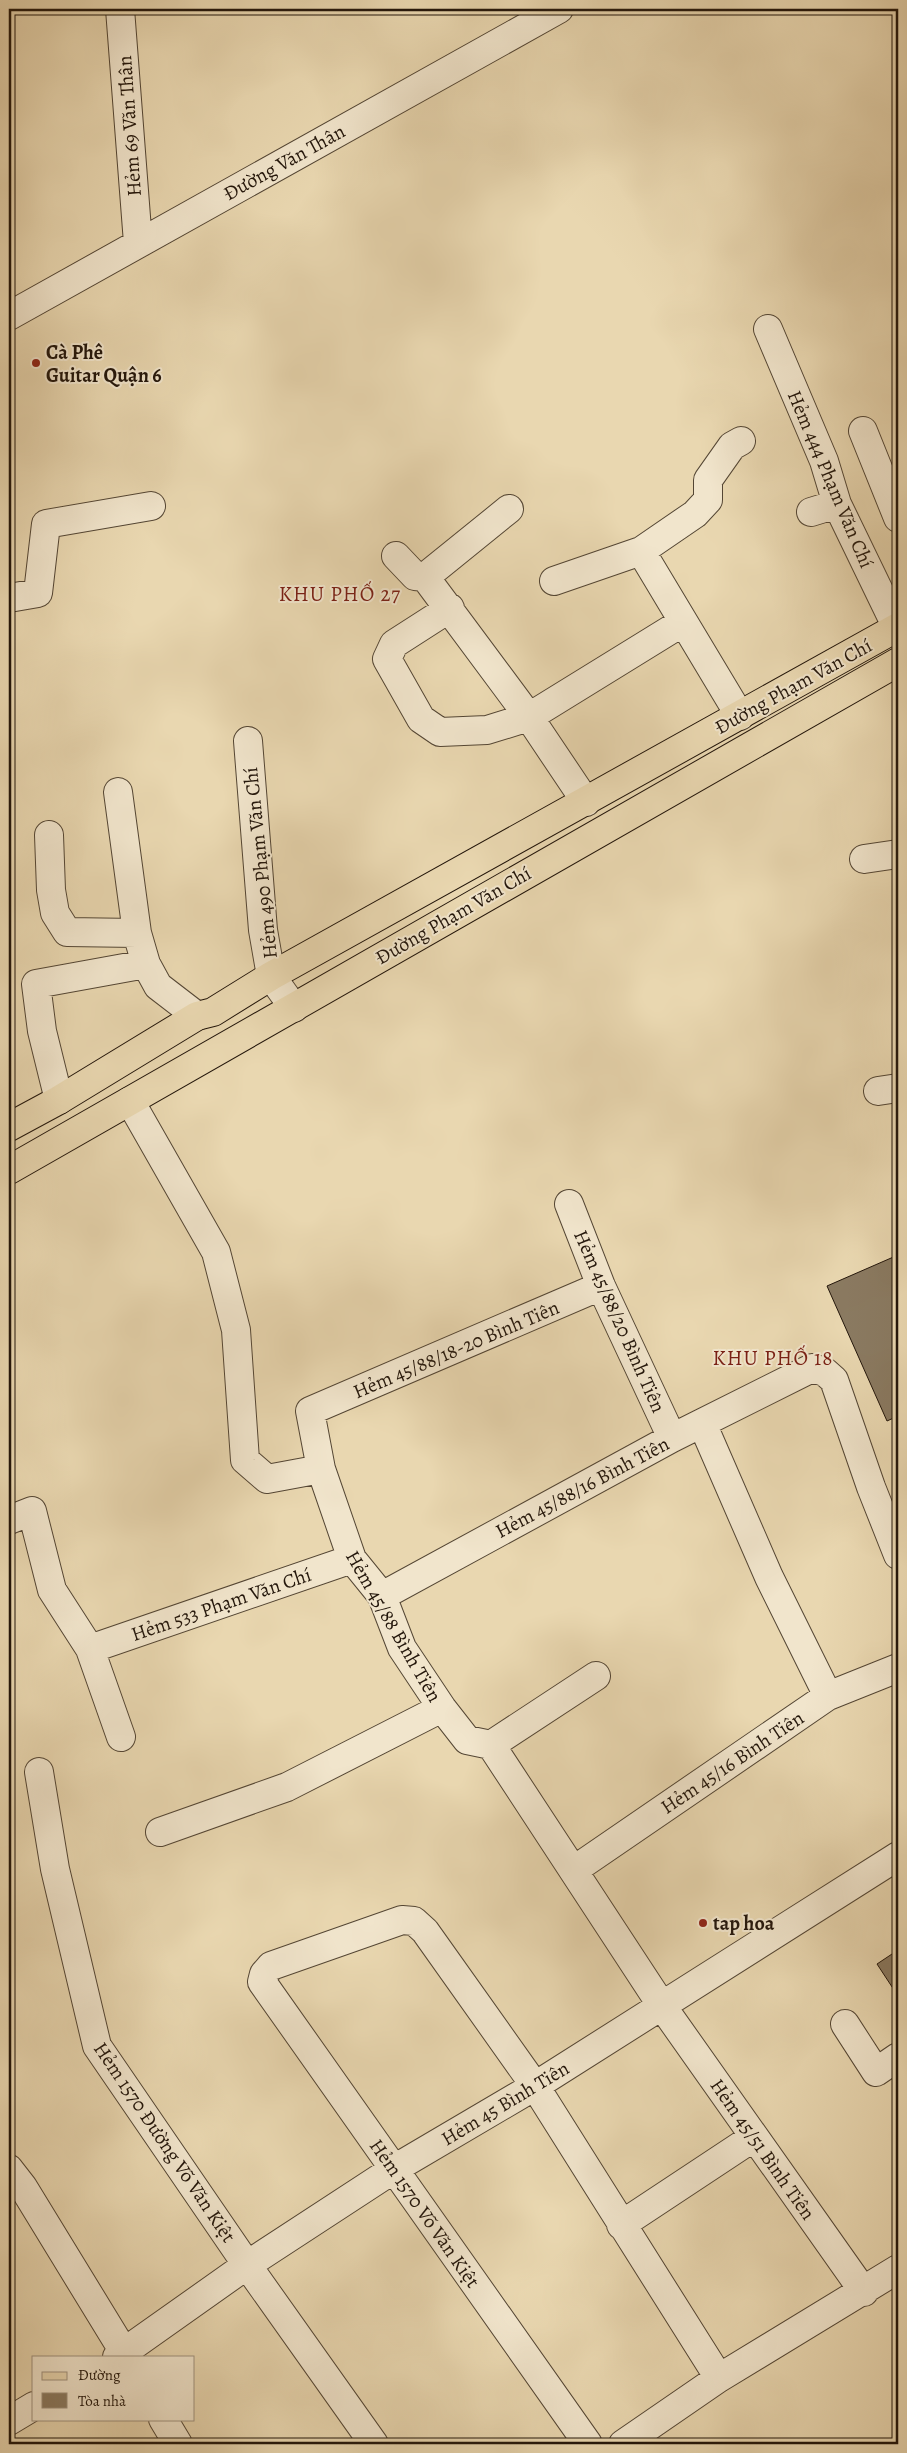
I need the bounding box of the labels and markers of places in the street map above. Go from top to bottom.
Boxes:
place label: Cà Phê Guitar Quận 6 [46,339,162,389]
marker: Cà Phê Guitar Quận 6 [30,357,42,369]
place label: tap hoa [713,1910,775,1937]
marker: tap hoa [697,1917,709,1929]

